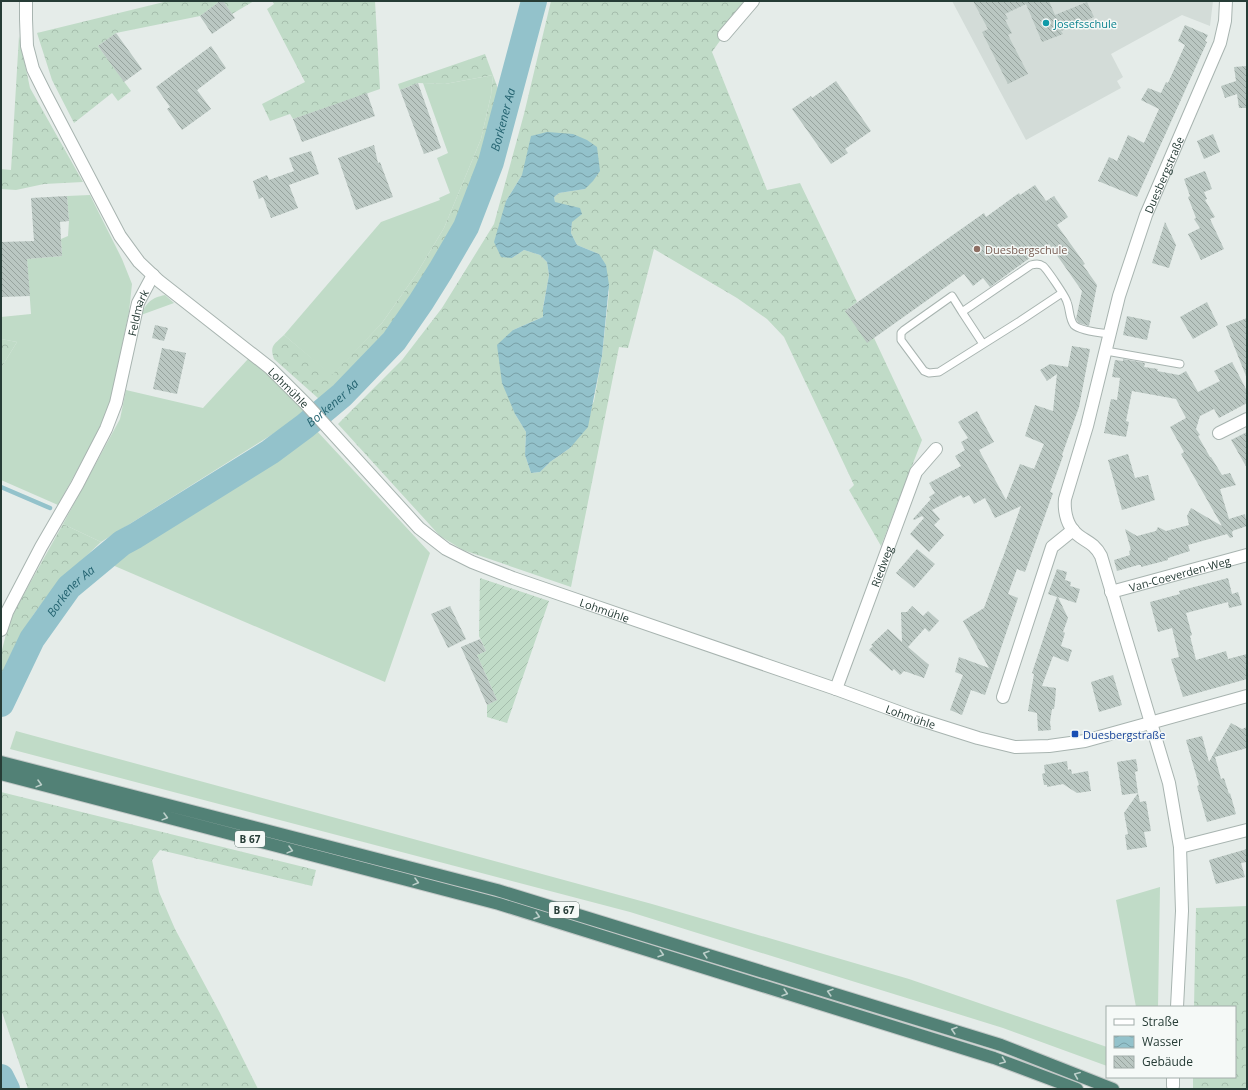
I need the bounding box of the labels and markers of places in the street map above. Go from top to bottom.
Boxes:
place label: Josefsschule [1053,16,1117,31]
marker: Josefsschule [1041,18,1051,28]
place label: Duesbergschule [985,242,1067,257]
marker: Duesbergschule [972,244,982,254]
place label: Duesbergstraße [1083,727,1165,742]
marker: Duesbergstraße [1070,729,1080,739]

